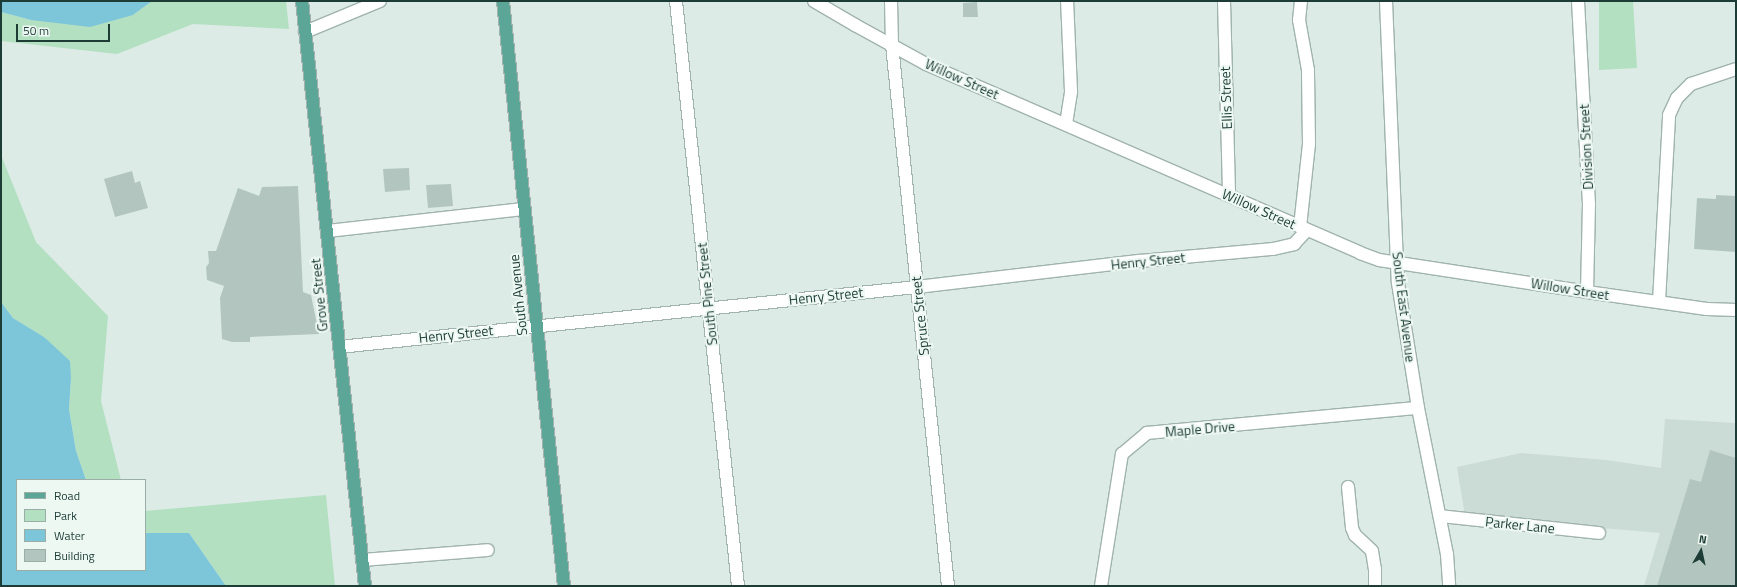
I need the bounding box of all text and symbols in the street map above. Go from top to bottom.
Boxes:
scale bar [18,16,112,42]
text: 50 m [23,21,49,40]
street label: Willow Street [922,55,1002,103]
street label: Ellis Street [1217,66,1235,130]
street label: Division Street [1575,104,1597,190]
street label: Willow Street [1219,185,1299,233]
street label: South Pine Street [693,242,721,346]
street label: Henry Street [1110,249,1186,273]
street label: South East Avenue [1389,251,1419,363]
street label: South Avenue [505,253,531,337]
street label: Grove Street [307,258,331,332]
street label: Willow Street [1530,275,1610,303]
street label: Spruce Street [907,276,933,356]
street label: Henry Street [788,284,864,308]
street label: Henry Street [418,322,494,346]
street label: Maple Drive [1164,418,1236,440]
legend [16,479,146,571]
text: Road [54,486,80,505]
text: Park [54,506,77,525]
street label: Parker Lane [1484,513,1556,537]
text: Water [54,526,85,545]
north arrow [1681,531,1721,571]
text: N [1698,531,1708,548]
text: Building [54,546,95,565]

